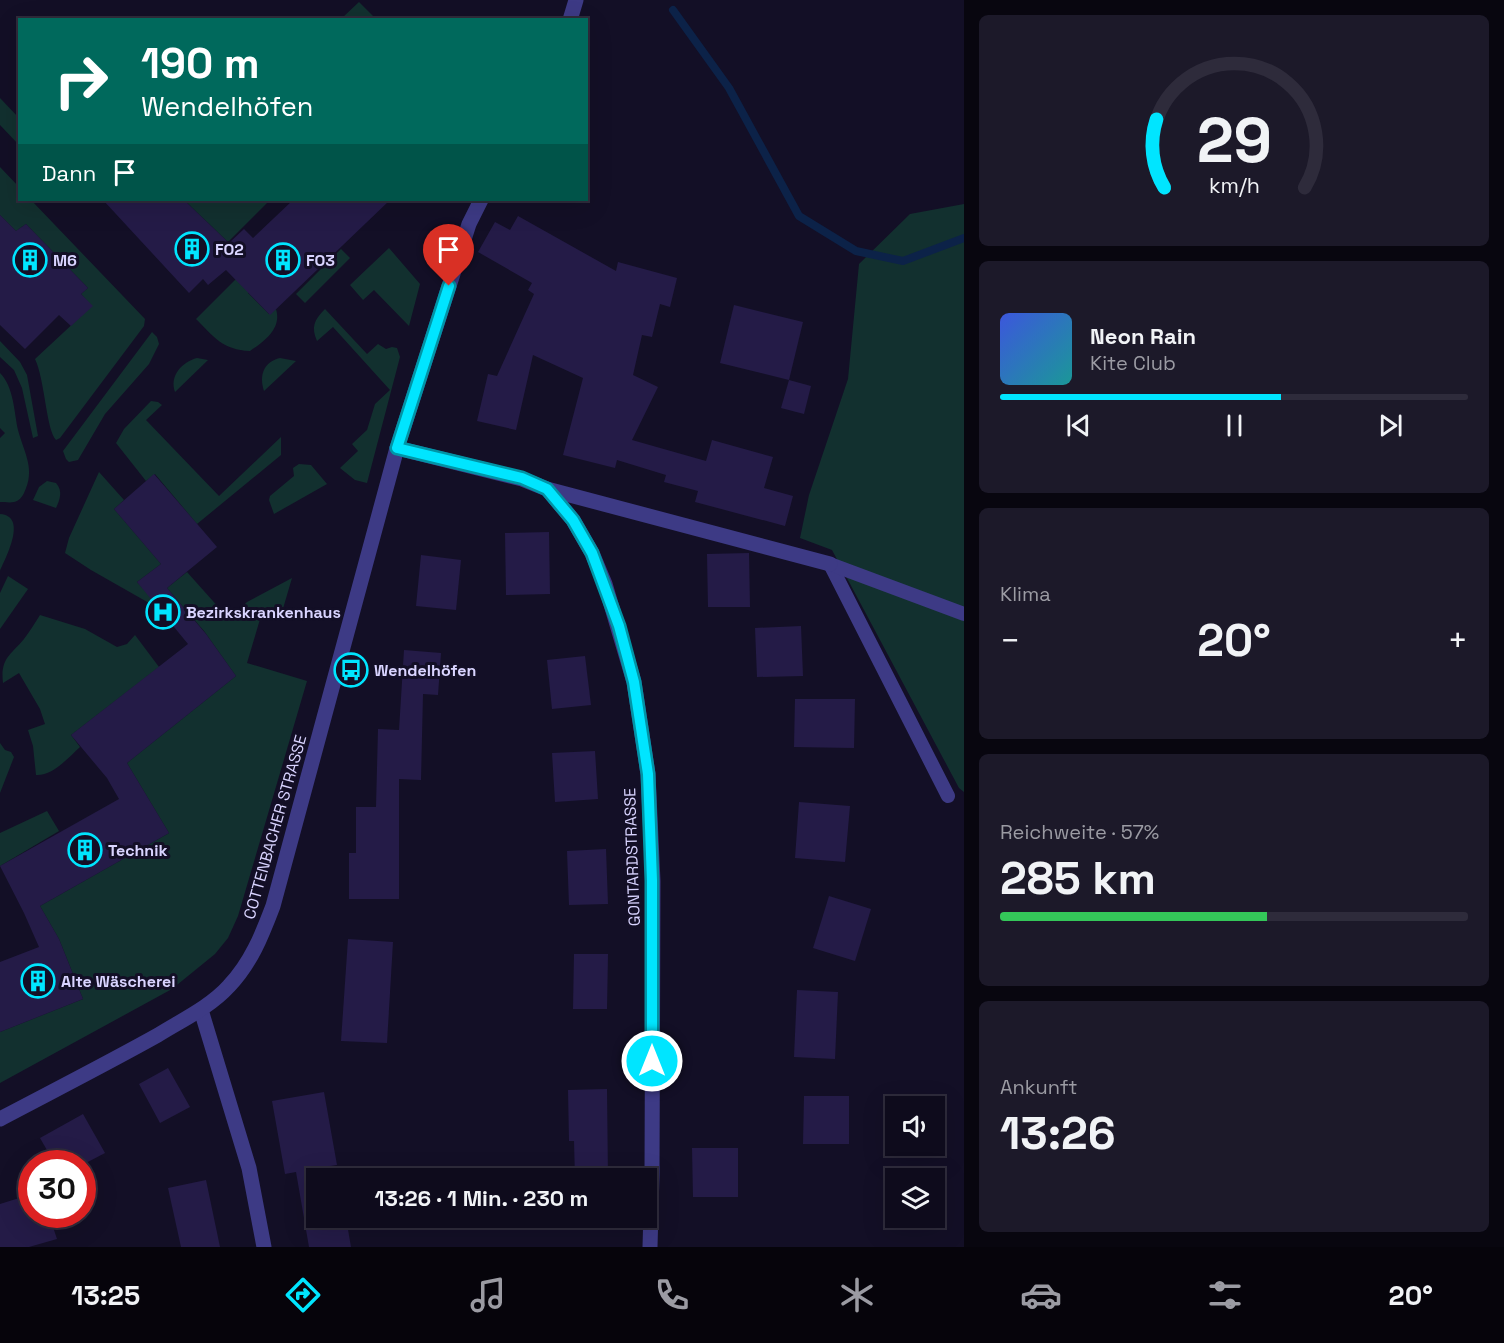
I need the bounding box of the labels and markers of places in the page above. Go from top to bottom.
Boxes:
pin [423,224,474,286]
building icon: FO2 [174,231,210,267]
place label: FO2 [215,239,244,260]
building icon: M6 [12,242,48,278]
building icon: FO3 [265,242,301,278]
place label: M6 [53,250,77,271]
place label: FO3 [306,250,335,271]
hospital icon: Bezirkskrankenhaus [145,594,181,630]
place label: Bezirkskrankenhaus [186,602,341,623]
bus stop icon: Wendelhöfen [333,652,369,688]
place label: Wendelhöfen [374,660,476,681]
building icon: Technik [67,832,103,868]
place label: Technik [108,840,168,861]
building icon: Alte Wäscherei [20,963,56,999]
place label: Alte Wäscherei [61,971,175,992]

